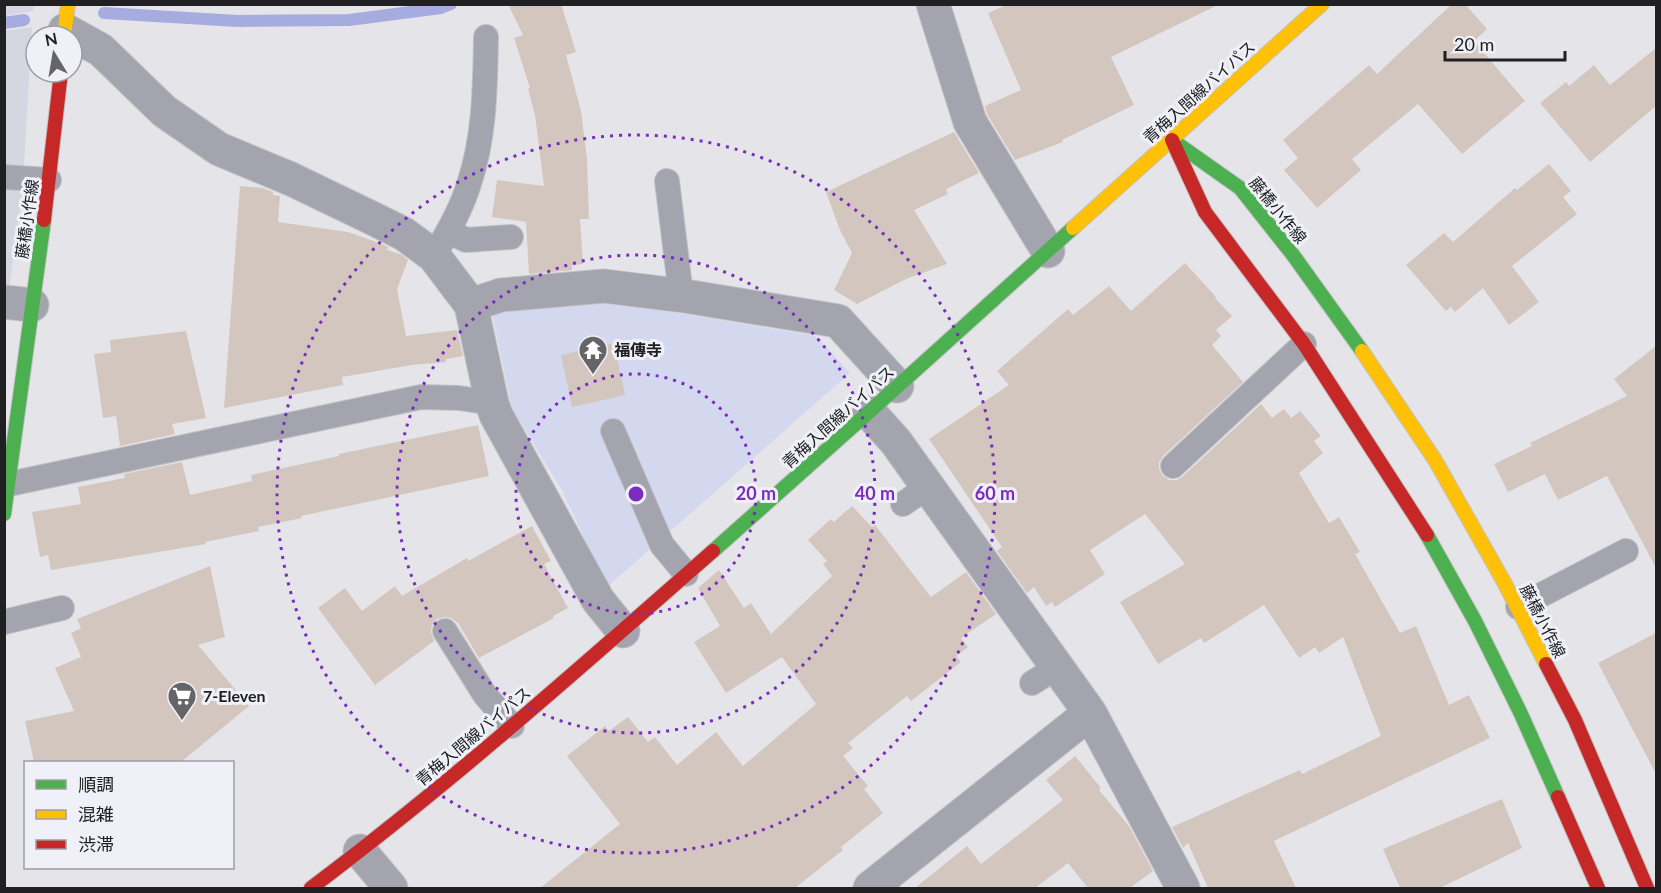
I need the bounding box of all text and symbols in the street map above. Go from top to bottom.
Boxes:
north arrow [24,24,84,84]
scale bar [1445,24,1565,62]
text: N [43,28,59,49]
text: 20 m [1454,33,1494,55]
street label: 青梅入間線バイパス [1139,36,1258,147]
street label: 藤橋小作線 [1246,173,1311,247]
street label: 藤橋小作線 [12,178,41,260]
temple icon: 福傳寺 [577,334,609,376]
place label: 福傳寺 [614,340,662,359]
street label: 青梅入間線バイパス [778,361,897,472]
text: 20 m [736,482,776,504]
text: 40 m [855,482,895,504]
text: 60 m [975,482,1015,504]
centre of rings [626,484,646,504]
street label: 藤橋小作線 [1517,581,1570,661]
supermarket icon: 7-Eleven [166,680,198,722]
street label: 青梅入間線バイパス [412,682,534,789]
place label: 7-Eleven [203,686,266,705]
legend [24,761,234,869]
text: 順調 [78,773,114,795]
text: 混雑 [78,803,114,825]
text: 渋滞 [78,833,114,855]

